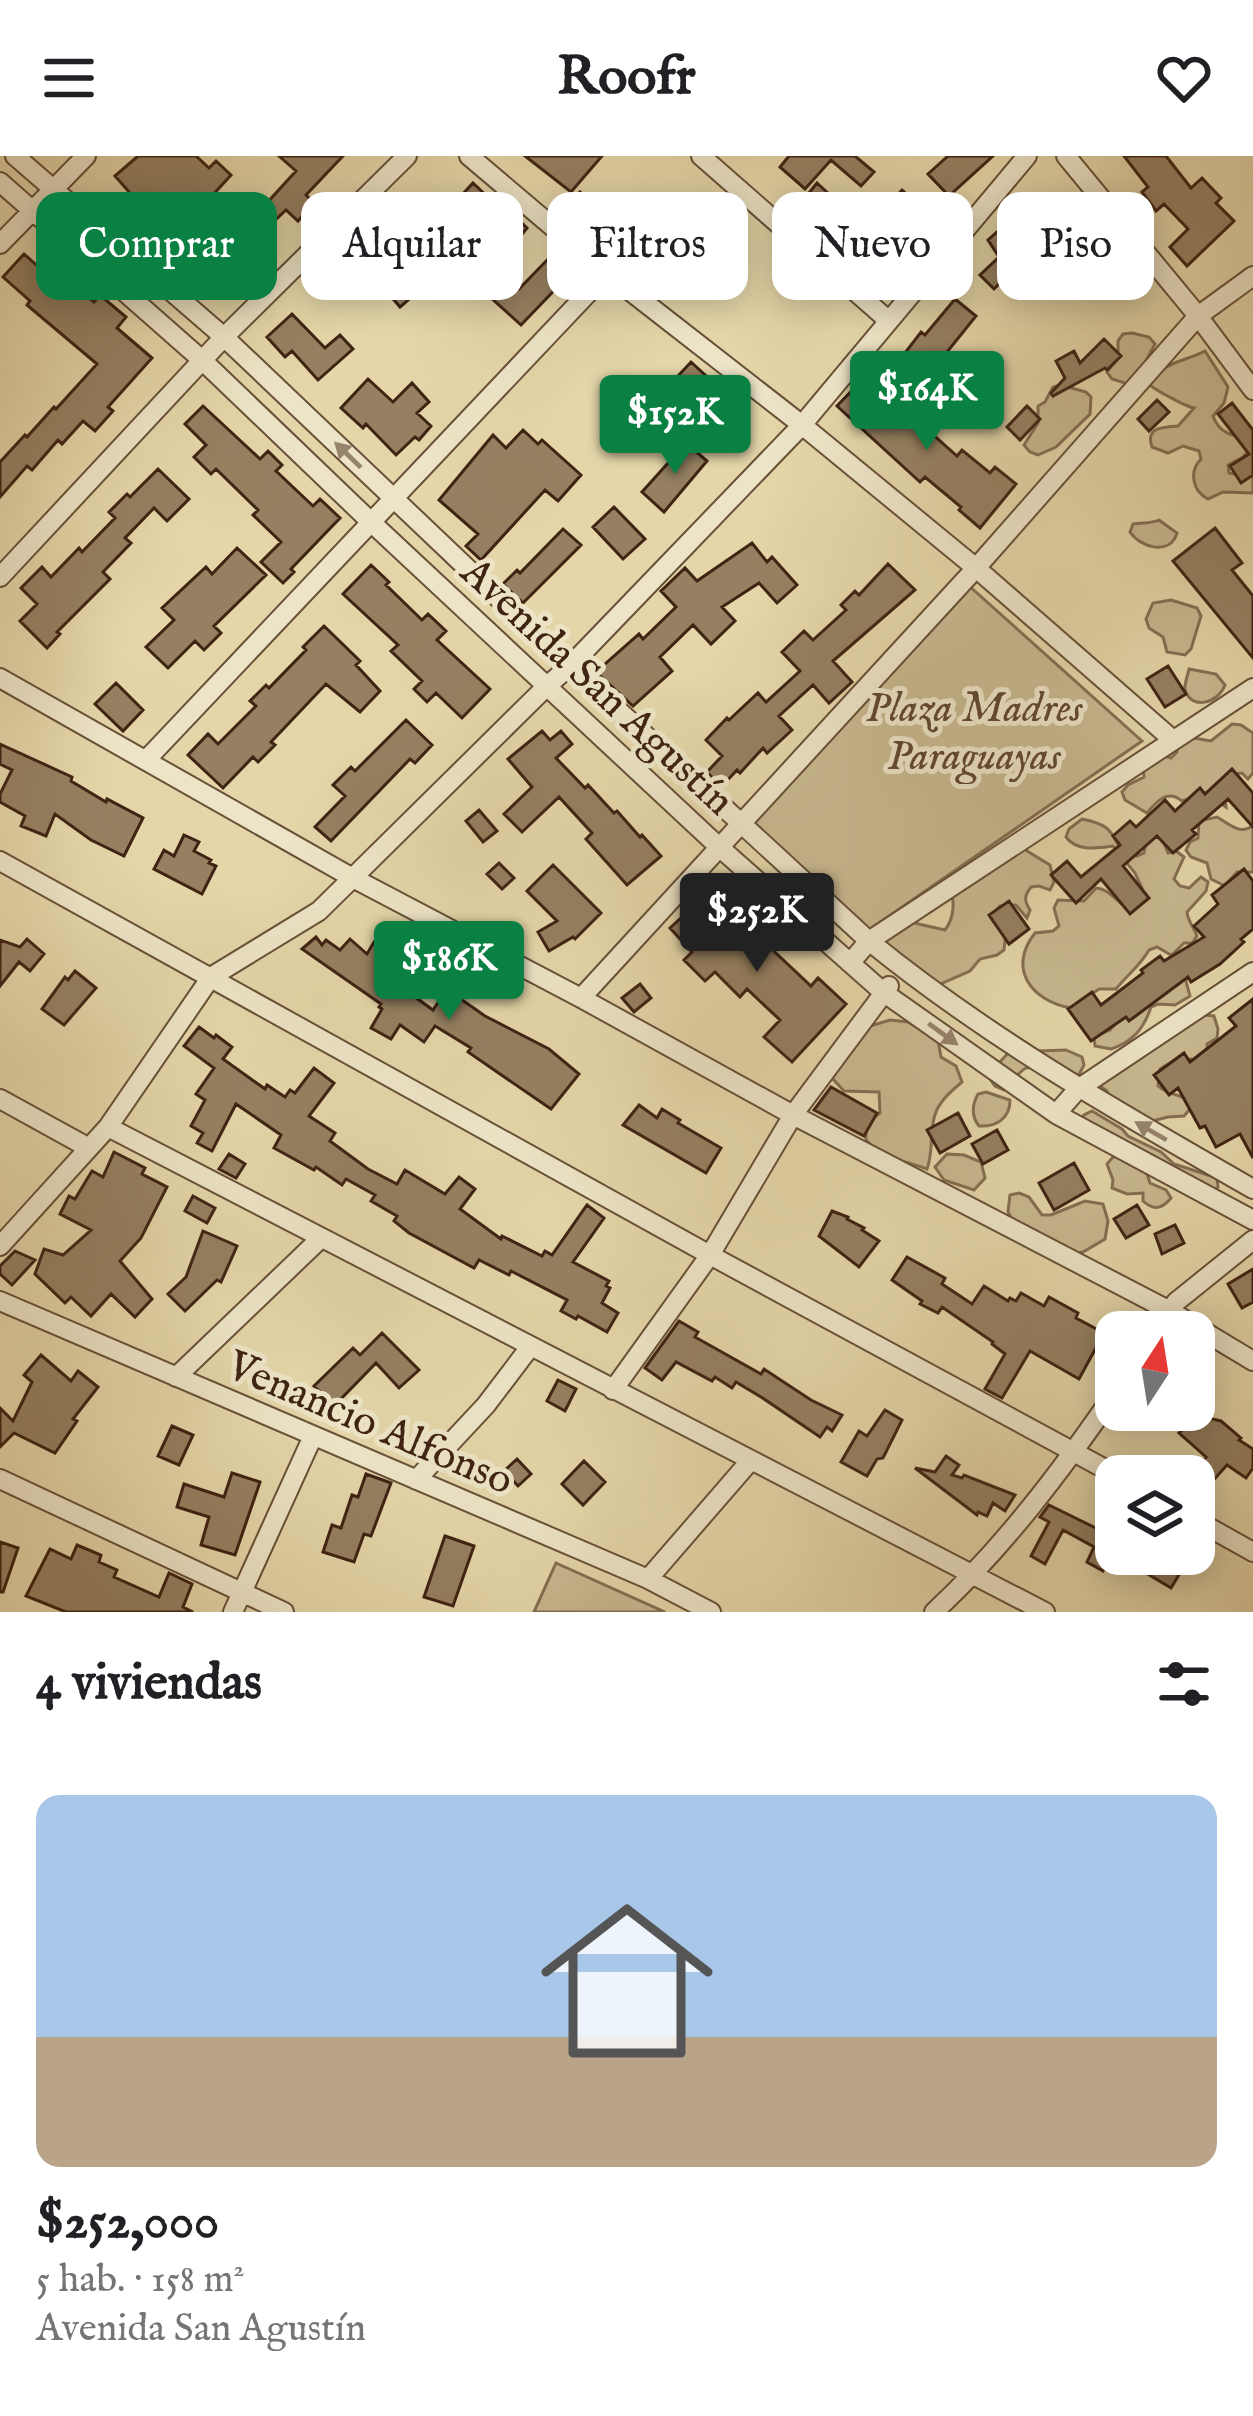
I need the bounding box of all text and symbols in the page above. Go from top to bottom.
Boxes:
text: Roofr [557,44,696,113]
icon: menu [36,45,102,111]
icon: heart [1151,45,1217,111]
chip: Comprar [36,192,277,300]
chip: Alquilar [301,192,523,300]
chip: Filtros [547,192,748,300]
chip: Nuevo [772,192,973,300]
chip: Piso [997,192,1154,300]
pin: $164K [843,351,1011,453]
text: $164K [877,365,977,414]
pin: $152K [591,375,759,477]
text: $152K [627,389,723,438]
one-way arrow [334,442,363,470]
street label: Avenida San Agustín [448,546,745,828]
park label: Plaza Madres Paraguayas [866,683,1083,785]
pin: $252K [673,873,841,975]
text: $252K [707,887,807,936]
pin: $186K [365,921,533,1023]
text: $186K [401,935,497,984]
one-way arrow [927,1022,959,1046]
one-way arrow [1135,1122,1168,1143]
north arrow [1095,1311,1215,1431]
map controls [1095,1311,1215,1575]
street label: Venancio Alfonso [218,1340,521,1508]
button: layers [1095,1455,1215,1575]
icon: filters [1151,1651,1217,1717]
text: 4 viviendas [36,1652,262,1717]
icon: home [519,1873,735,2089]
text: $252,000 [36,2191,219,2256]
text: 5 hab. · 158 m² [36,2256,245,2305]
text: Avenida San Agustín [36,2305,366,2354]

